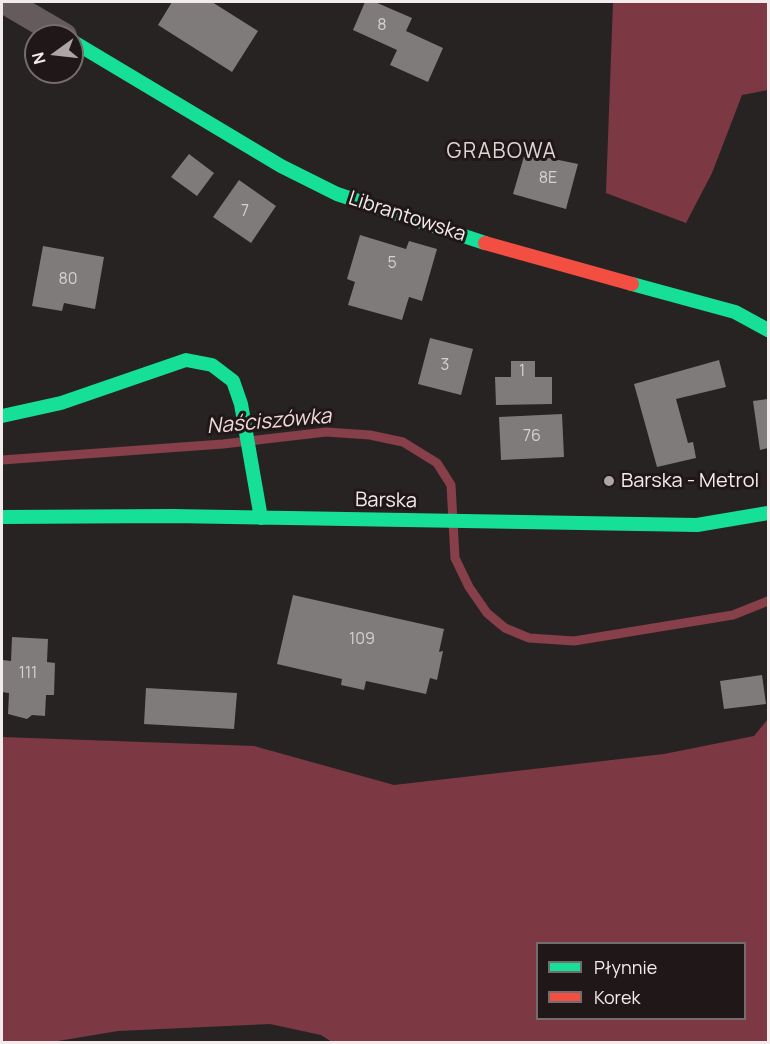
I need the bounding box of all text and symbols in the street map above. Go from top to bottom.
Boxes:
house number: 8 [377,16,387,36]
north arrow [24,24,84,84]
text: N [26,50,51,67]
district label: GRABOWA [447,139,557,165]
house number: 8E [539,169,557,189]
street label: Librantowska [345,187,469,247]
house number: 7 [241,202,249,222]
house number: 5 [387,254,397,274]
house number: 80 [58,270,78,290]
house number: 3 [441,356,449,376]
house number: 1 [519,362,525,382]
water label: Naściszówka [206,404,332,440]
house number: 76 [523,427,541,447]
place label: Barska - Metrol [621,469,759,493]
marker: Barska - Metrol [602,474,616,488]
street label: Barska [355,488,417,514]
house number: 109 [349,630,375,650]
house number: 111 [19,664,37,684]
legend [536,942,746,1020]
text: Płynnie [594,955,657,979]
text: Korek [594,985,640,1009]

